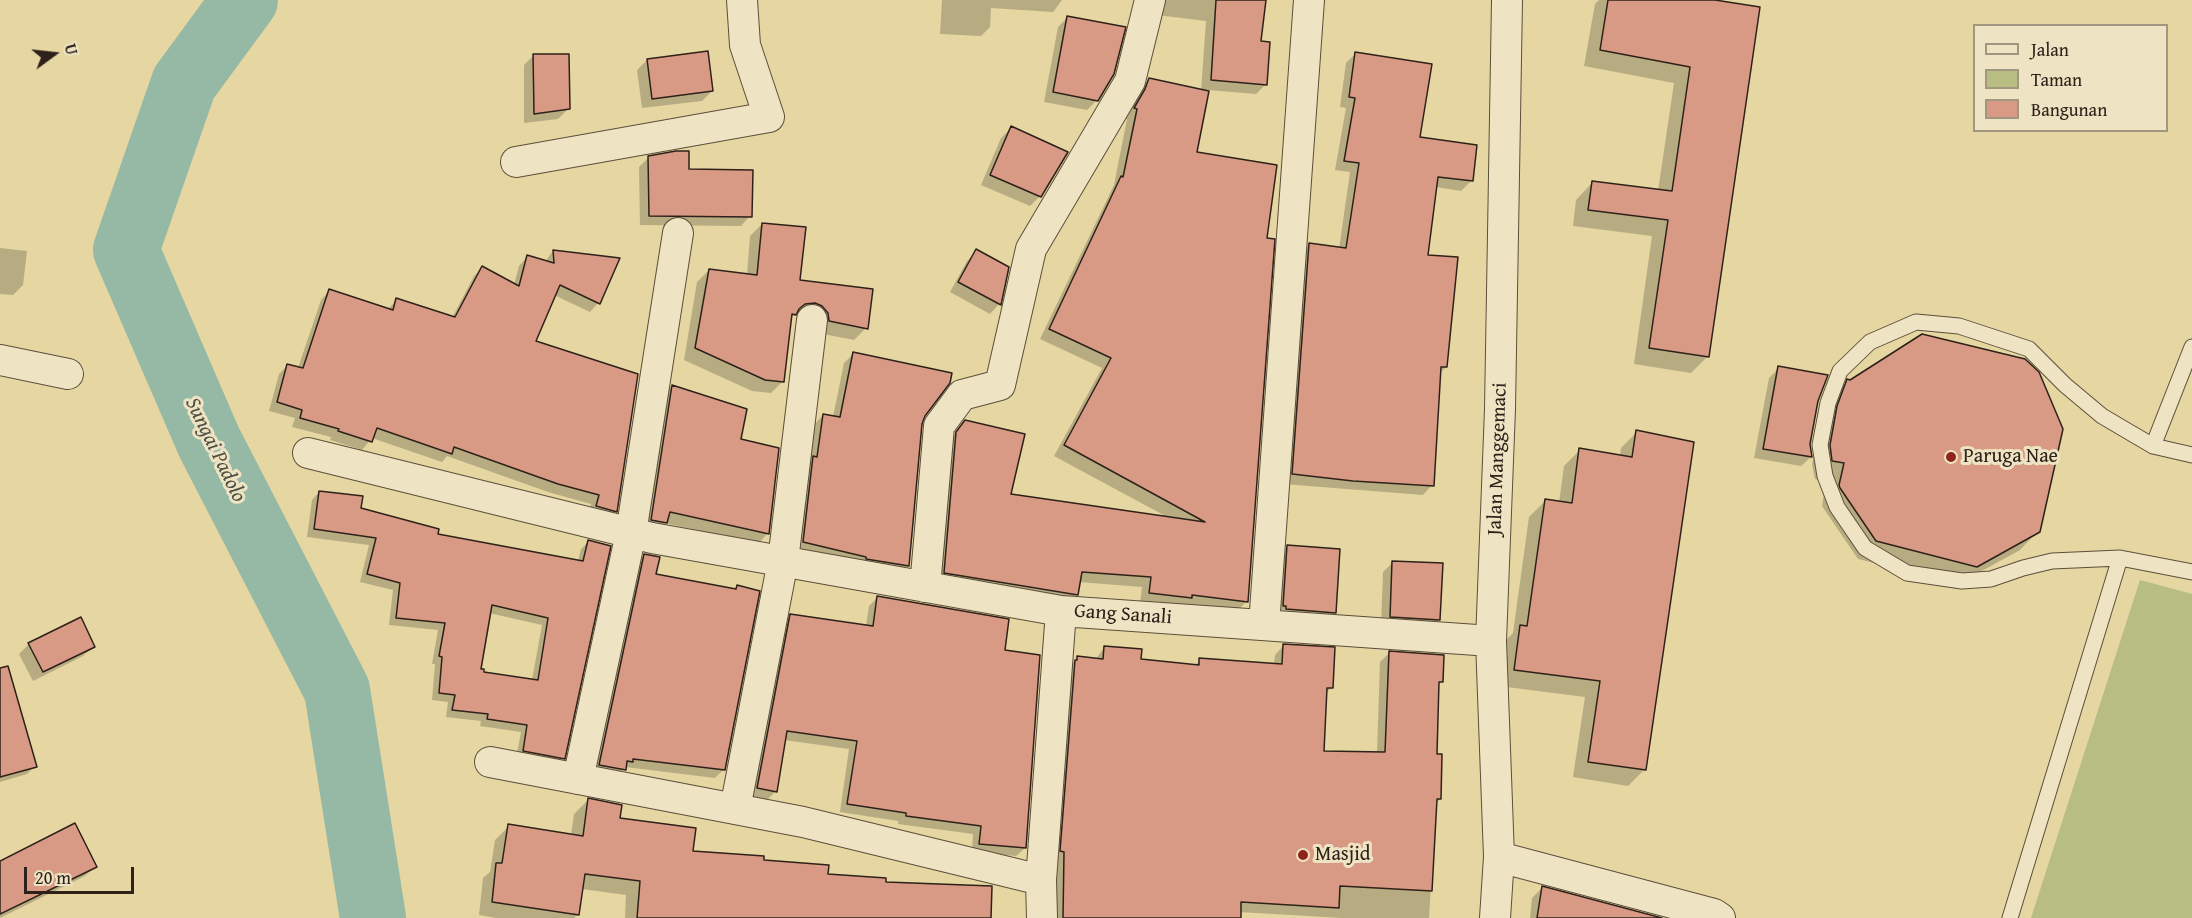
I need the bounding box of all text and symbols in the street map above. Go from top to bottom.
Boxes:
north arrow [24,24,84,84]
legend [1973,24,2168,132]
text: Jalan [2031,36,2069,63]
text: U [58,41,84,58]
text: Taman [2031,66,2082,93]
text: Bangunan [2031,96,2107,123]
street label: Jalan Manggemaci [1483,382,1513,536]
water label: Sungai Padolo [179,394,251,506]
place label: Paruga Nae [1963,445,2058,469]
marker: Paruga Nae [1944,450,1958,464]
street label: Gang Sanali [1073,600,1173,630]
place label: Masjid [1315,843,1370,867]
marker: Masjid [1296,848,1310,862]
scale bar [27,855,136,893]
text: 20 m [35,864,71,891]

